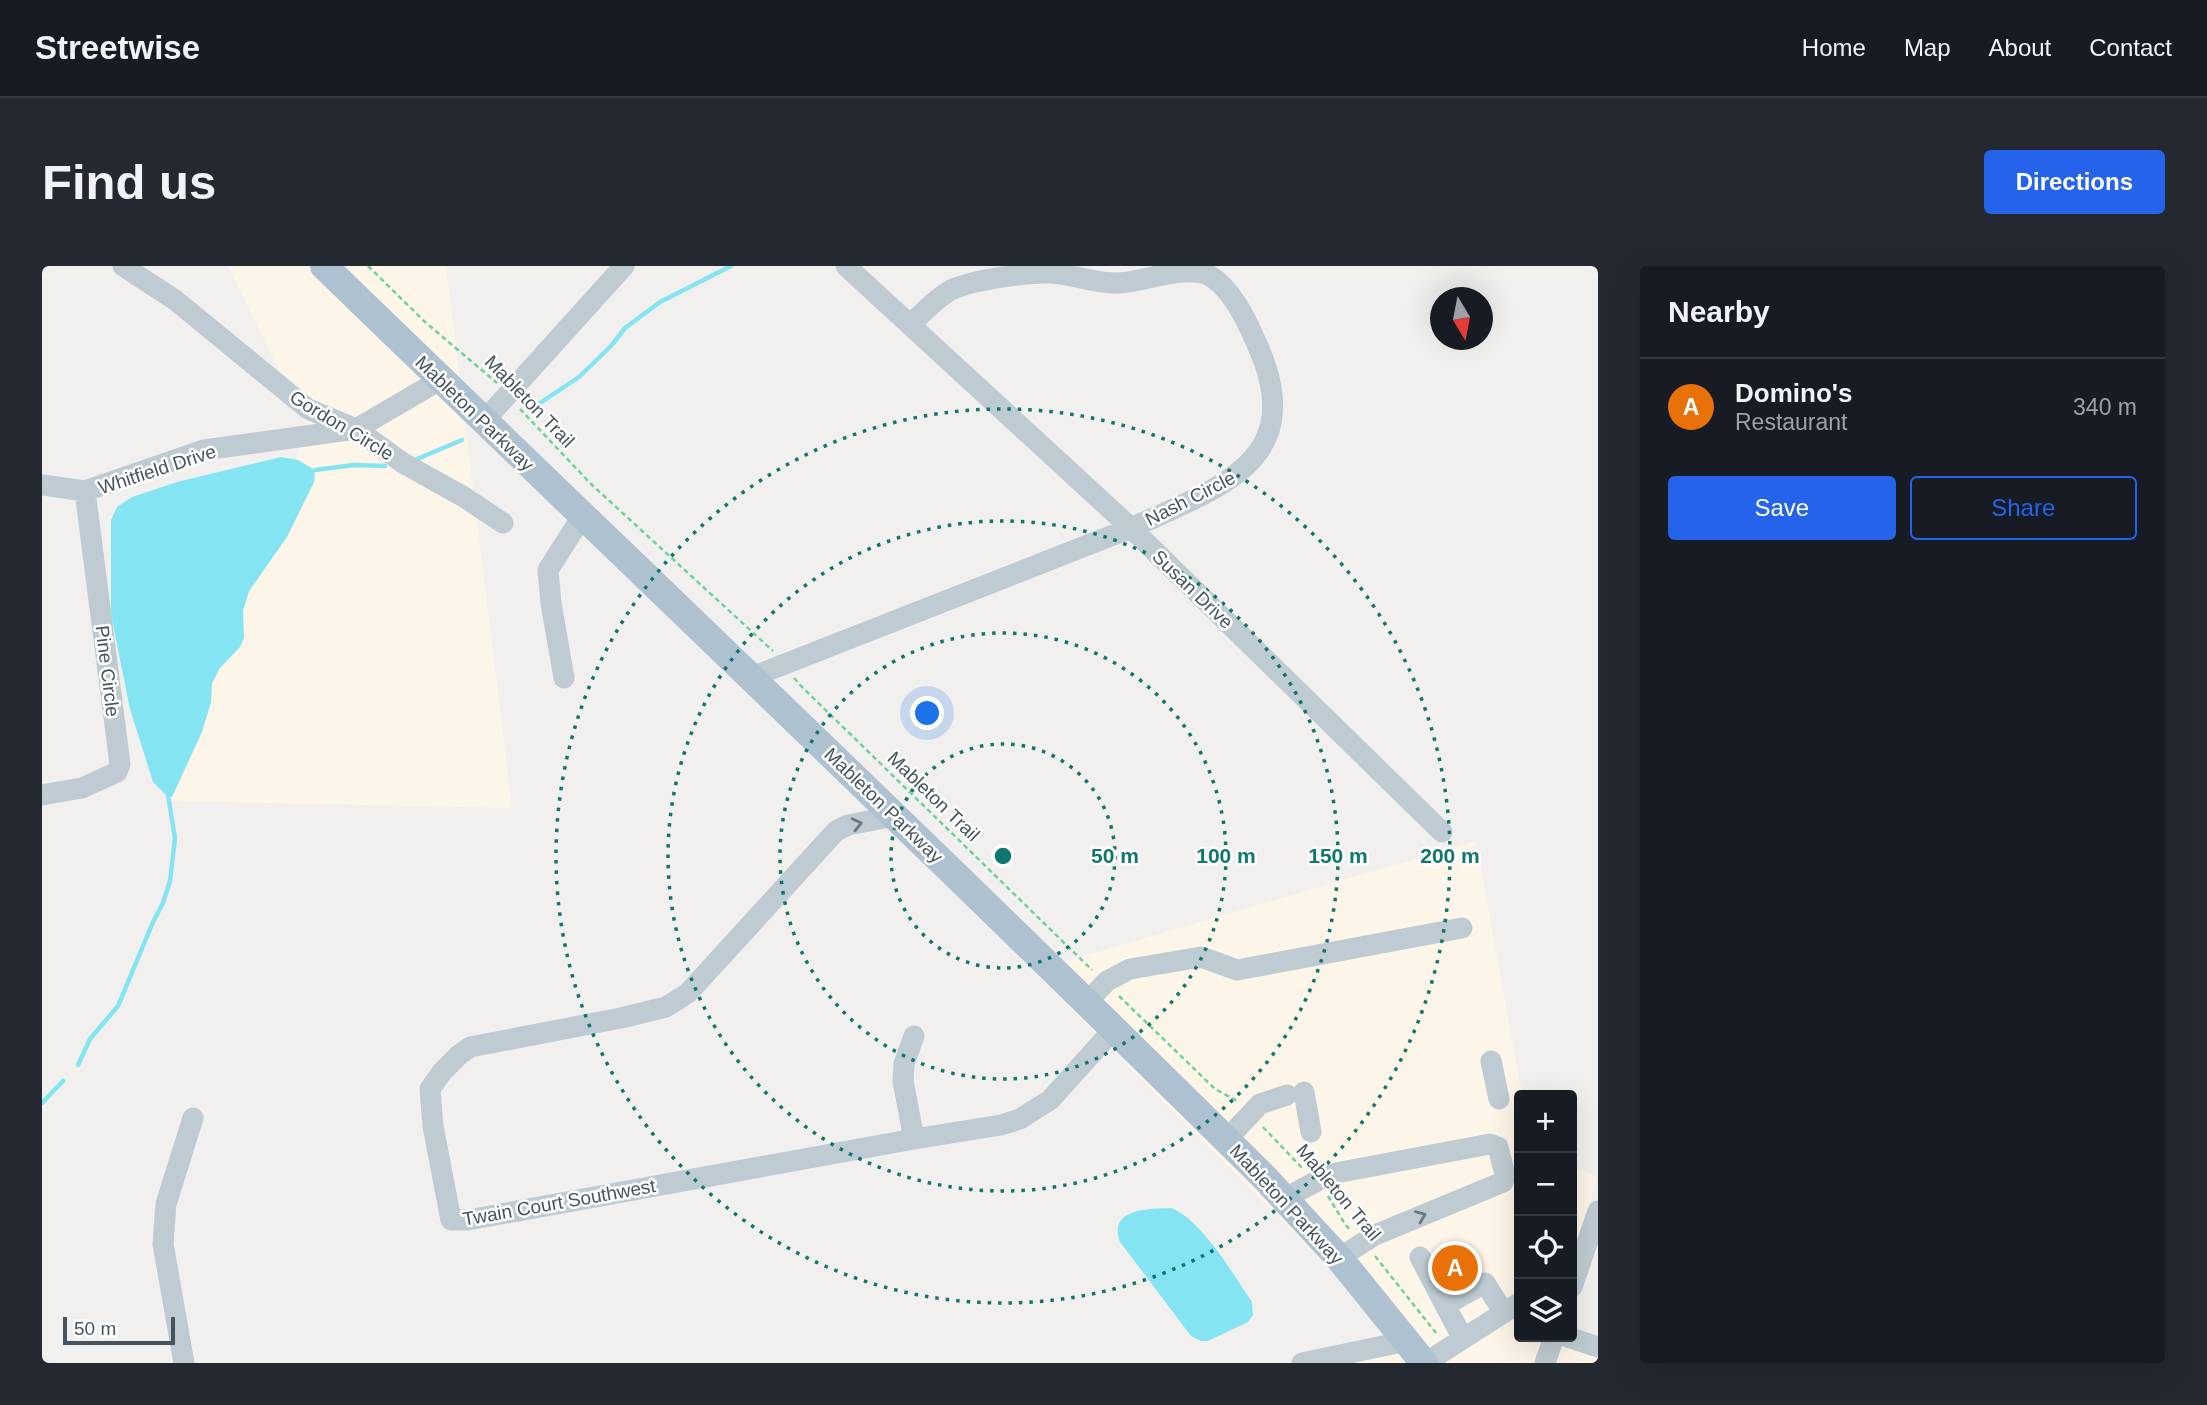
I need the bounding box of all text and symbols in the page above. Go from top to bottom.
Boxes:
text: Streetwise [35,29,200,66]
text: Home [1802,34,1866,61]
text: Map [1904,34,1951,61]
text: About [1989,34,2051,61]
text: Contact [2089,34,2172,61]
button: Directions [1984,150,2165,214]
text: Find us [42,155,216,209]
north arrow [1430,287,1493,350]
text: Nearby [1668,295,1770,328]
street label: Mableton Trail [481,351,579,452]
street label: Mableton Parkway [411,352,539,476]
text: Domino's [1735,378,1852,408]
street label: Gordon Circle [286,386,397,465]
text: A [1683,394,1699,420]
text: 340 m [2073,394,2137,420]
text: Restaurant [1735,409,1848,435]
street label: Whitfield Drive [96,441,219,498]
street label: Nash Circle [1142,467,1239,530]
button: Save [1668,476,1896,540]
button: Share [1910,476,2137,540]
street label: Susan Drive [1148,546,1237,633]
street label: Pine Circle [91,624,124,718]
your location [910,696,944,730]
street label: Mableton Parkway [820,744,948,868]
street label: Mableton Trail [883,747,984,845]
one-way arrow [851,818,863,832]
centre of rings [991,844,1015,868]
text: 50 m [1091,844,1139,867]
text: 100 m [1196,844,1256,867]
text: 150 m [1308,844,1368,867]
text: 200 m [1420,844,1480,867]
map controls [1514,1090,1577,1342]
button: + [1514,1090,1577,1153]
street label: Mableton Parkway [1226,1140,1348,1269]
street label: Mableton Trail [1292,1140,1385,1245]
button: − [1514,1153,1577,1216]
street label: Twain Court Southwest [461,1175,658,1230]
one-way arrow [1414,1210,1426,1224]
button: locate [1514,1216,1577,1279]
pin: A [1432,1242,1478,1294]
button: layers [1514,1279,1577,1342]
scale bar [63,1314,175,1346]
text: 50 m [74,1318,116,1339]

